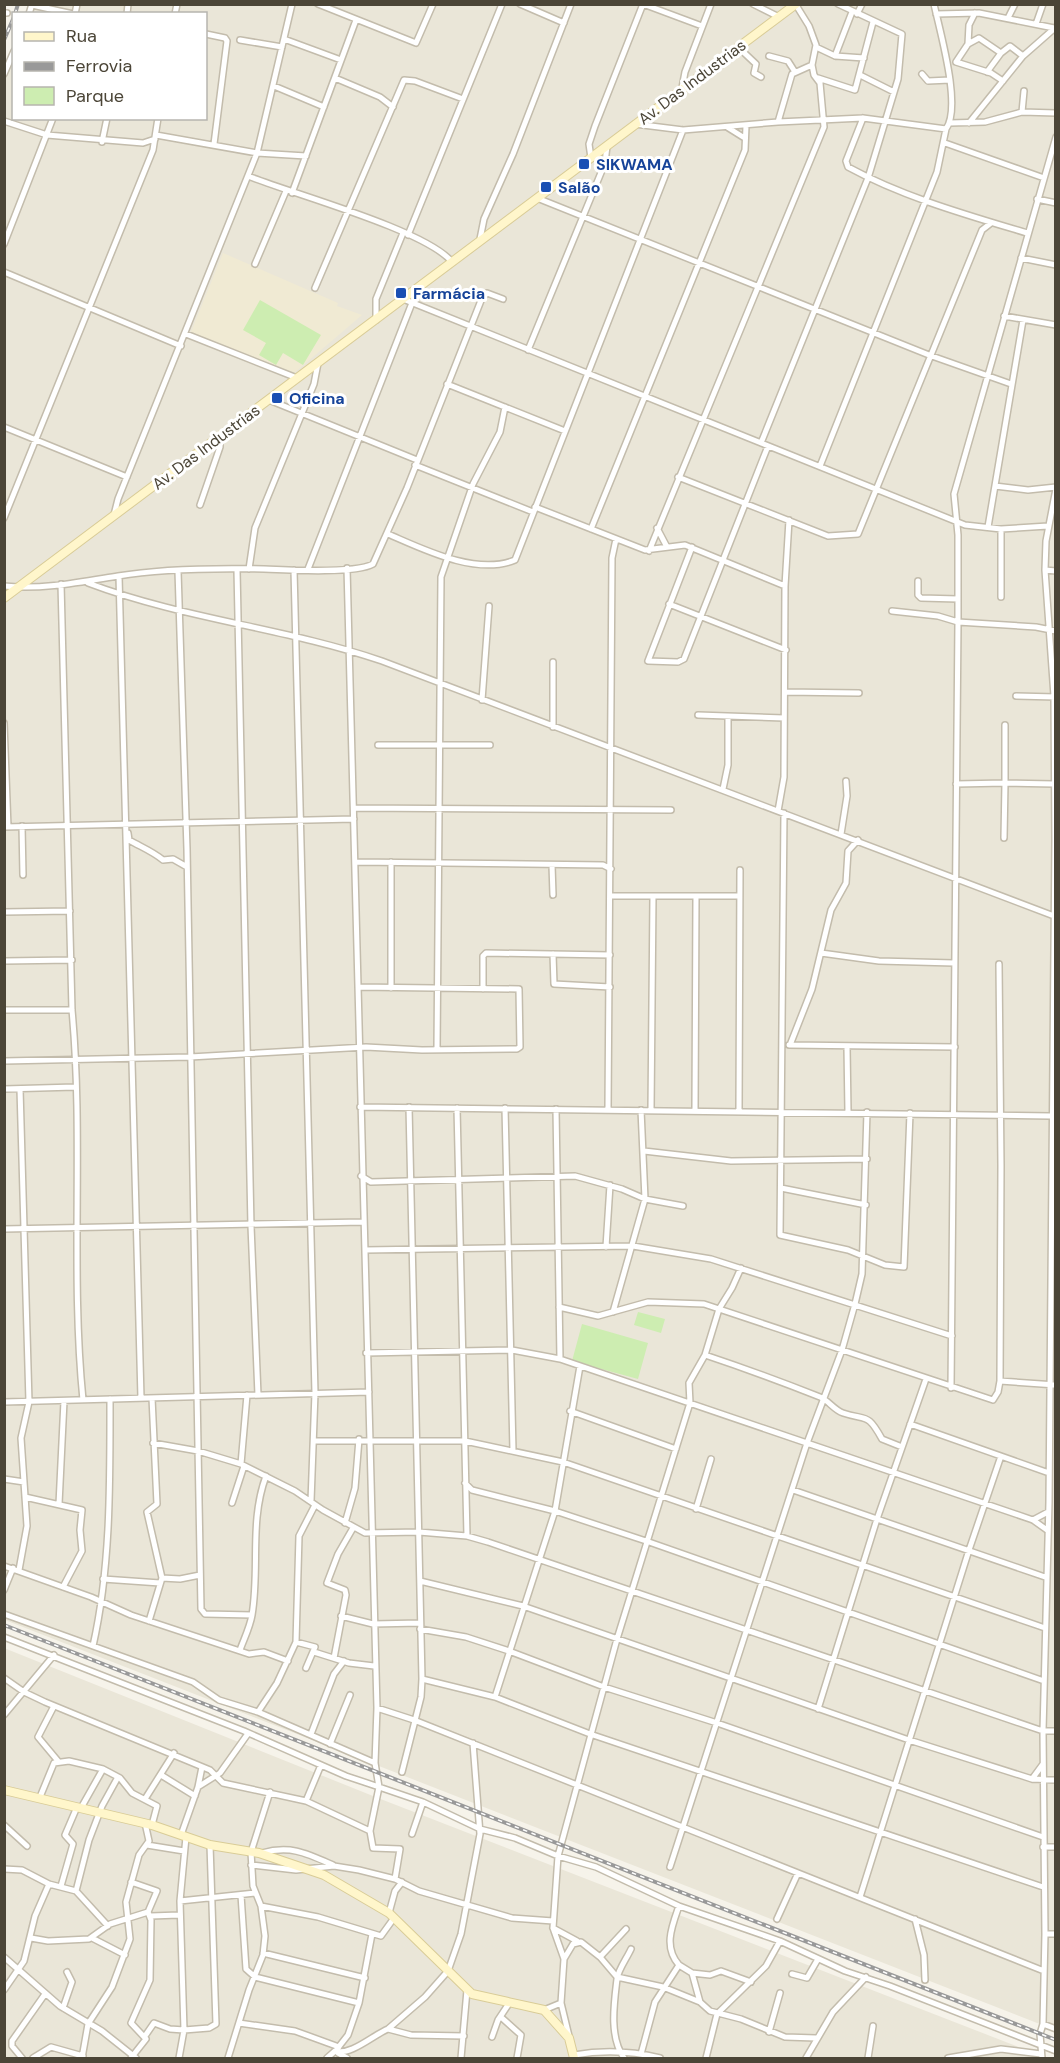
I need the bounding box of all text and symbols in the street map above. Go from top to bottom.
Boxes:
legend [12,12,207,120]
text: Rua [66,24,97,48]
street label: Av. Das Industrias [634,35,750,129]
text: Ferrovia [66,54,132,78]
text: Parque [66,84,124,108]
place label: SIKWAMA [596,154,673,175]
marker: SIKWAMA [577,157,591,171]
place label: Salão [558,177,600,198]
marker: Salão [539,180,553,194]
place label: Farmácia [413,283,485,304]
marker: Farmácia [394,286,408,300]
place label: Oficina [289,388,345,409]
marker: Oficina [270,391,284,405]
street label: Av. Das Industrias [148,400,264,494]

